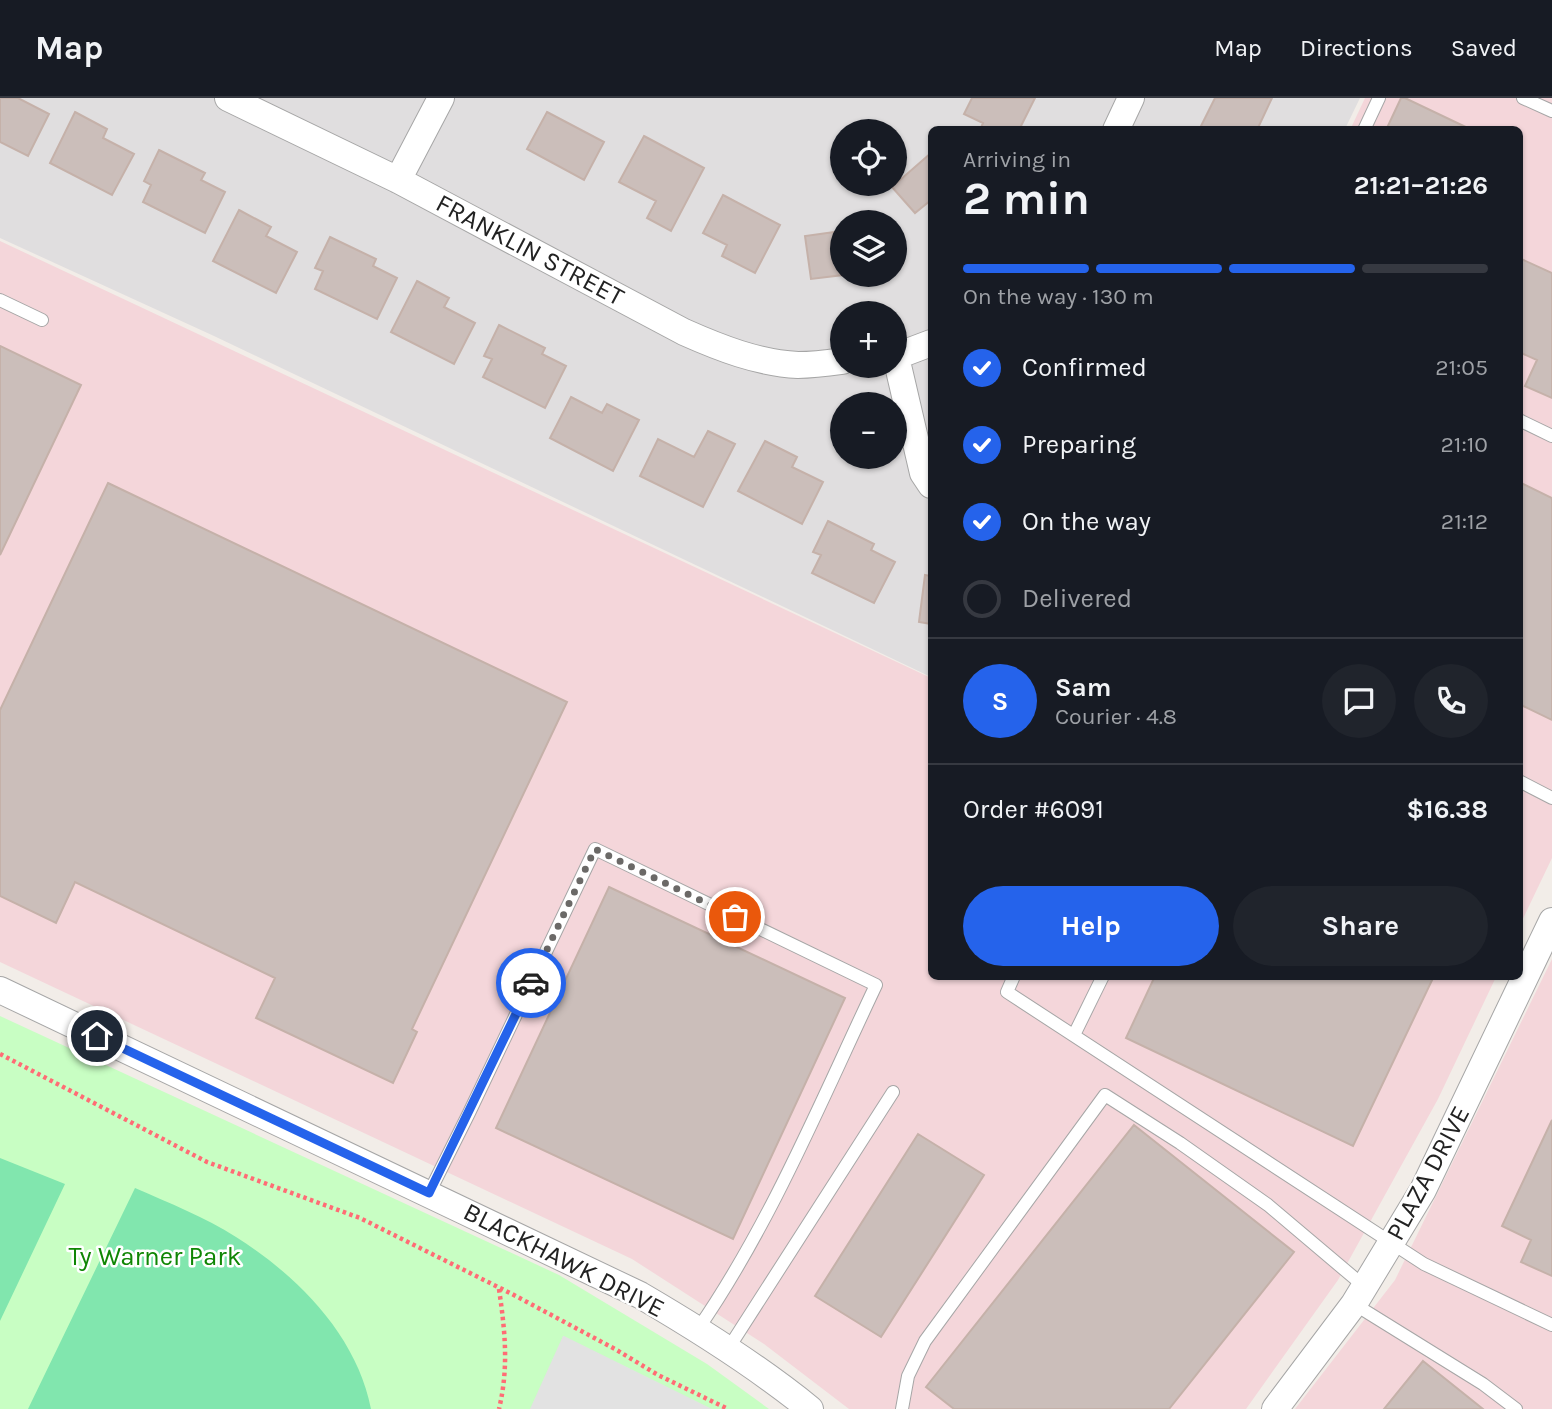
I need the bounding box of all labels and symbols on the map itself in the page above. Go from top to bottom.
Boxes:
street label: FRANKLIN STREET [431,187,629,313]
pin [705,887,765,947]
courier [496,948,566,1018]
pin [67,1006,127,1066]
street label: PLAZA DRIVE [1380,1101,1476,1245]
street label: BLACKHAWK DRIVE [458,1196,670,1324]
park label: Ty Warner Park [69,1241,241,1272]

